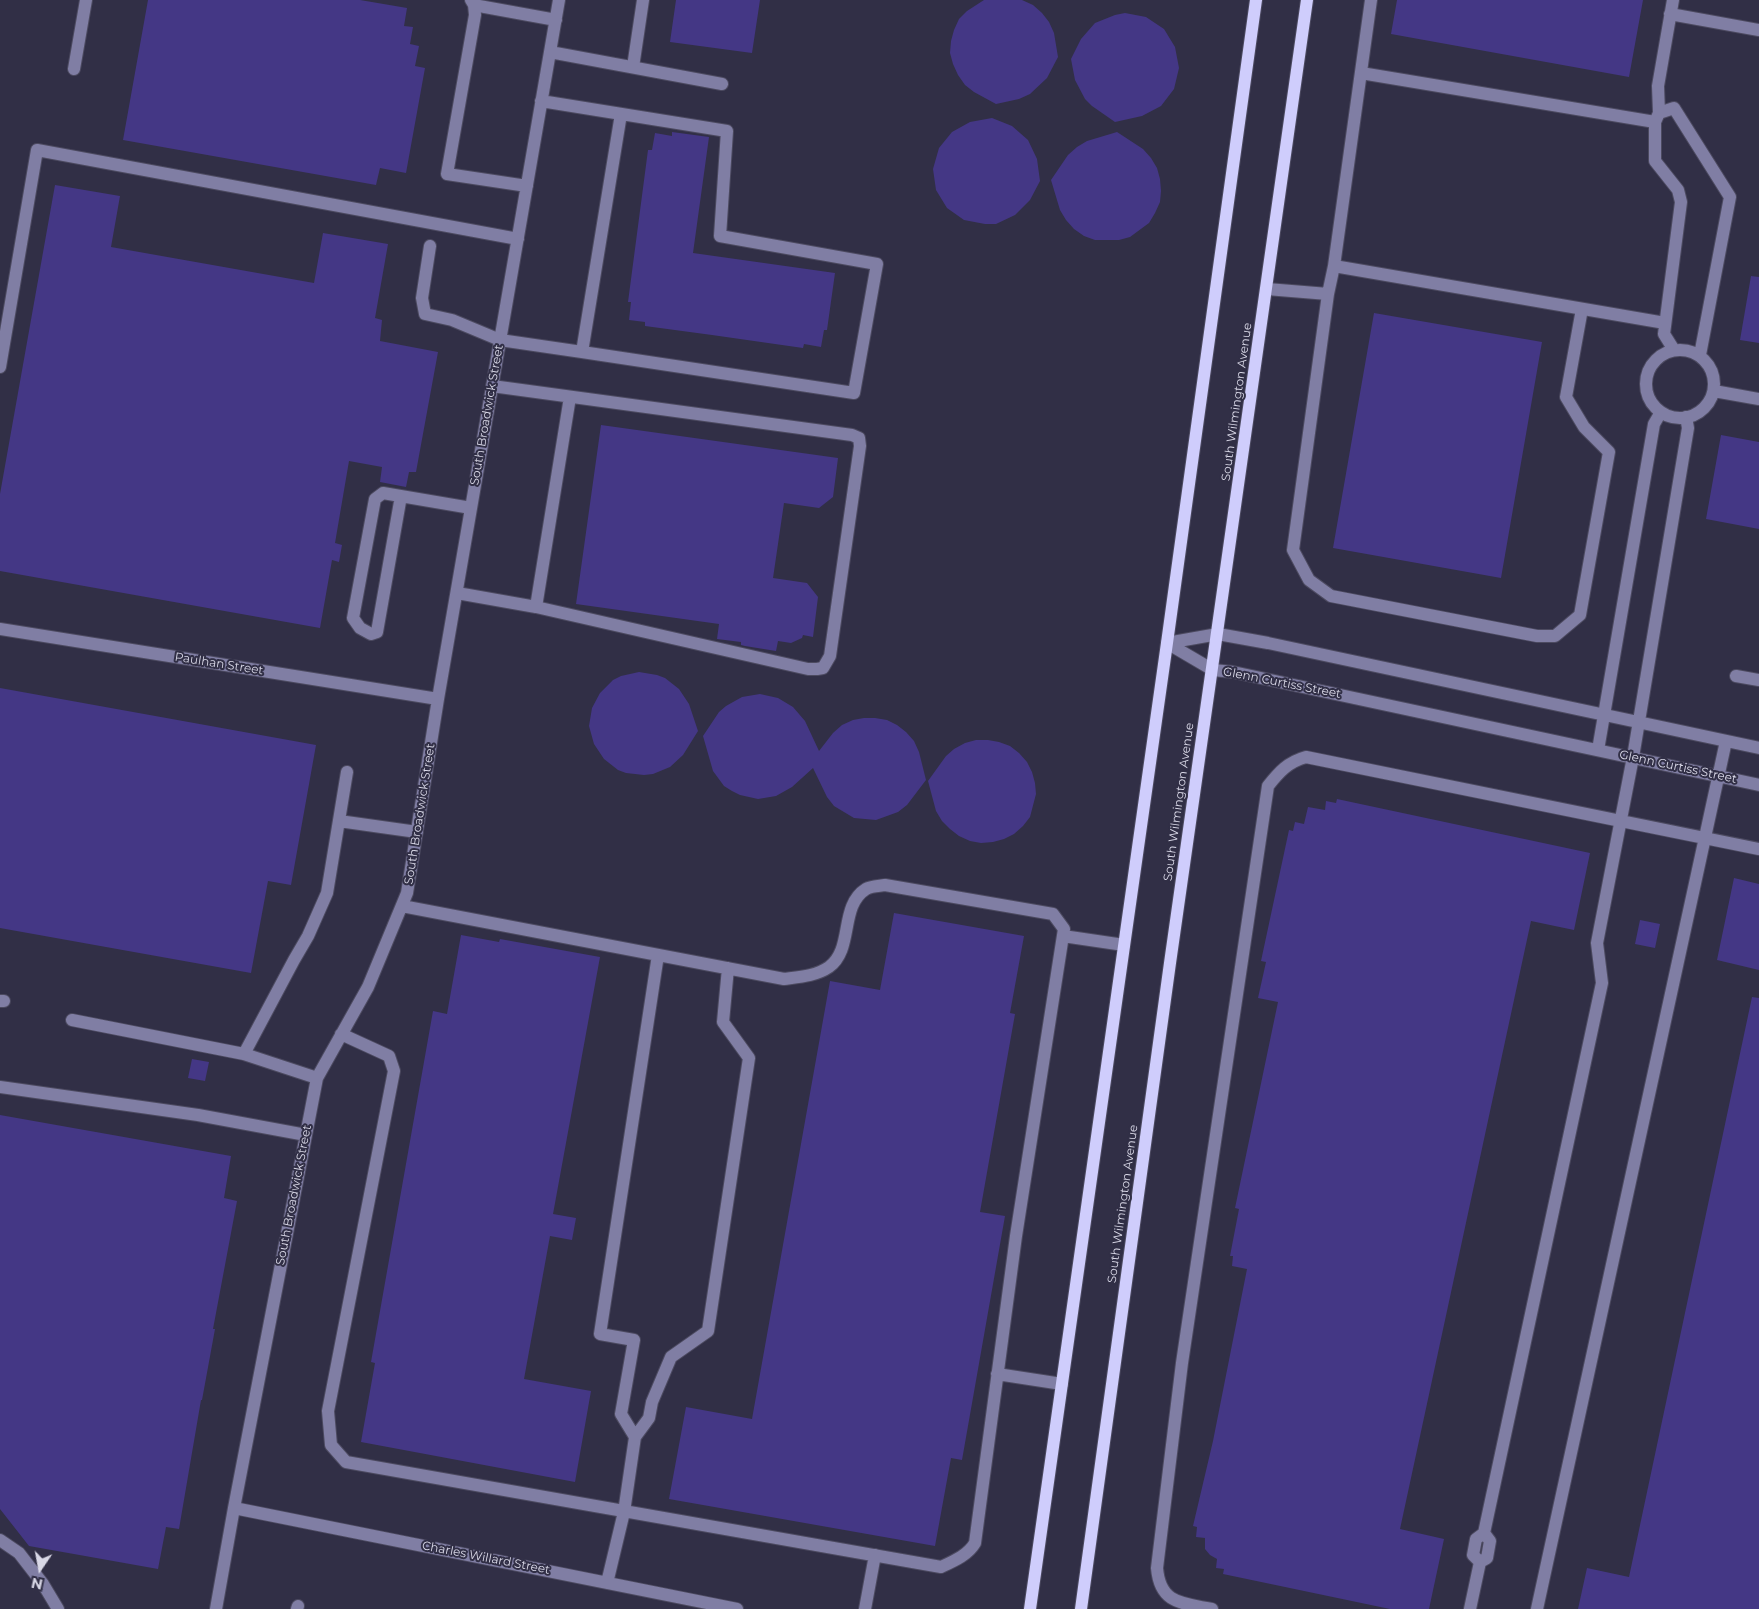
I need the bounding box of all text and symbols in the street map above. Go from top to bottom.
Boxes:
street label: South Wilmington Avenue [1219,322,1255,482]
street label: South Broadwick Street [468,344,506,486]
street label: Paulhan Street [174,650,264,678]
street label: Glenn Curtiss Street [1222,665,1342,701]
street label: South Wilmington Avenue [1161,722,1197,882]
street label: South Broadwick Street [402,742,438,886]
street label: Glenn Curtiss Street [1618,748,1738,786]
street label: South Broadwick Street [273,1124,315,1266]
street label: South Wilmington Avenue [1105,1124,1141,1284]
street label: Charles Willard Street [421,1539,551,1577]
north arrow [15,1544,65,1594]
text: N [29,1574,44,1594]

